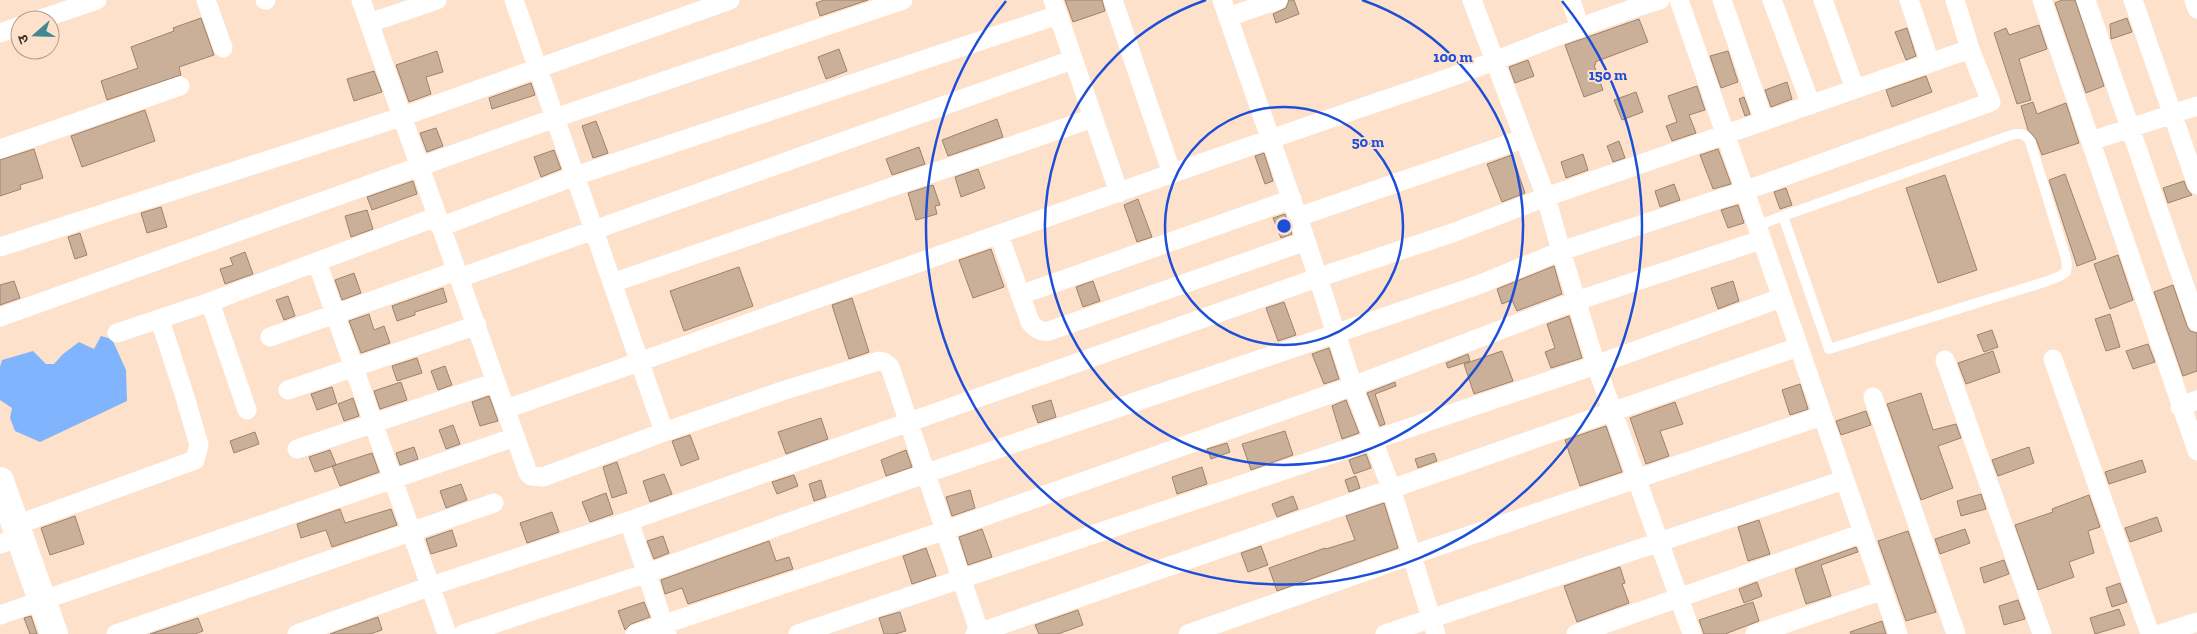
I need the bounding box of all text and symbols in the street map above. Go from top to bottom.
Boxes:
north arrow [10,10,60,60]
text: उ [14,32,33,46]
text: 100 m [1433,48,1473,66]
text: 150 m [1589,66,1627,84]
text: 50 m [1352,133,1384,151]
centre of rings [1275,217,1293,235]

